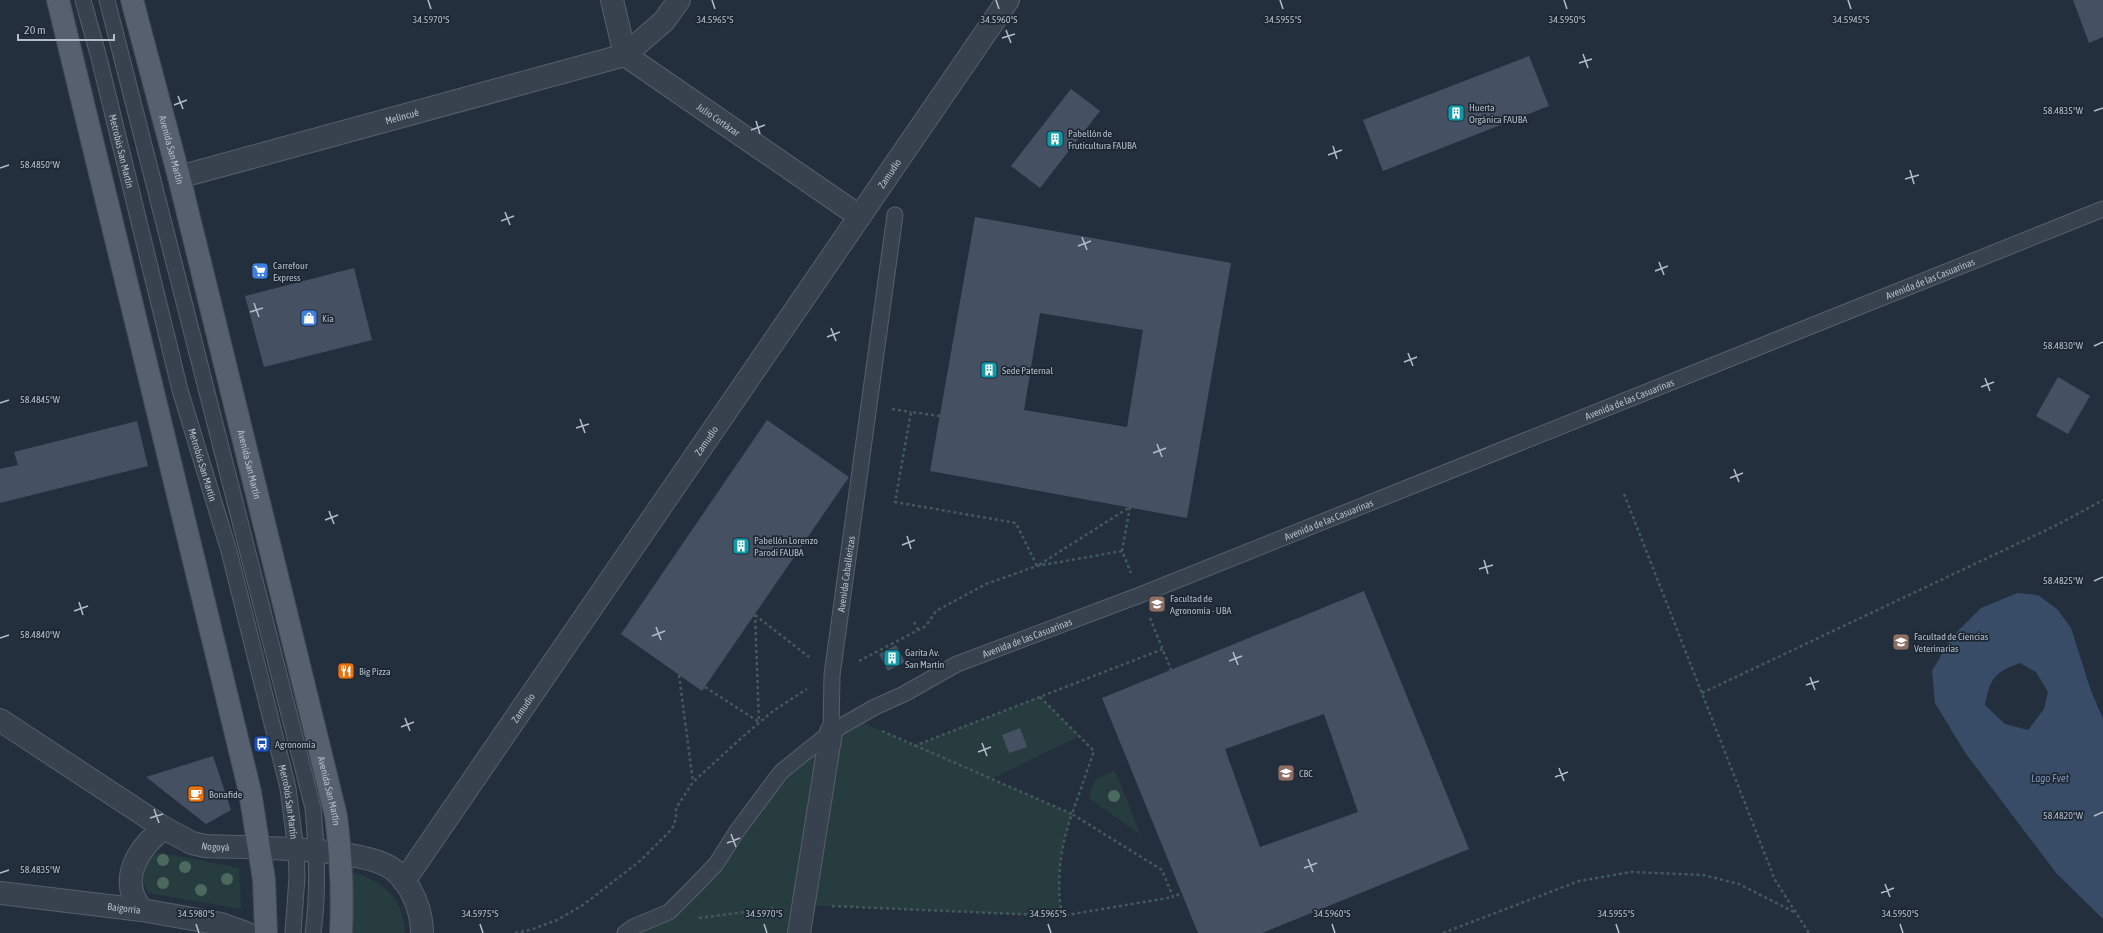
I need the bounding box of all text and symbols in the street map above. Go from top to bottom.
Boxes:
text: 34.5970°S [413,14,449,25]
text: 34.5965°S [697,14,733,25]
text: 34.5960°S [981,14,1017,25]
text: 34.5955°S [1265,14,1301,25]
text: 34.5950°S [1549,14,1585,25]
text: 34.5945°S [1833,14,1869,25]
scale bar [18,16,114,42]
text: 20 m [24,23,46,37]
street label: Julio Cortázar [695,101,743,139]
place label: Huerta Orgánica FAUBA [1469,102,1527,125]
building icon: Huerta Orgánica FAUBA [1446,103,1466,123]
text: 58.4835°W [2043,105,2084,116]
street label: Melincué [384,106,420,126]
street label: Metrobús San Martín [107,113,136,189]
street label: Avenida San Martín [157,114,186,186]
place label: Pabellón de Fruticultura FAUBA [1068,128,1137,151]
building icon: Pabellón de Fruticultura FAUBA [1045,129,1065,149]
street label: Zamudio [875,156,903,190]
text: 58.4850°W [20,159,61,170]
street label: Avenida de las Casuarinas [1884,255,1977,301]
place label: Carrefour Express [273,260,309,283]
supermarket icon: Carrefour Express [250,261,270,281]
shop icon: Kia [299,308,319,328]
place label: Kia [322,313,334,324]
text: 58.4830°W [2043,340,2084,351]
building icon: Sede Paternal [979,360,999,380]
place label: Sede Paternal [1002,365,1053,376]
street label: Avenida de las Casuarinas [1583,376,1676,422]
text: 58.4845°W [20,394,61,405]
street label: Zamudio [692,424,720,457]
street label: Metrobús San Martín [186,427,219,503]
street label: Avenida San Martín [236,429,263,500]
street label: Avenida de las Casuarinas [1283,496,1375,542]
place label: Pabellón Lorenzo Parodi FAUBA [754,535,818,558]
street label: Avenida Caballerizas [835,535,857,613]
building icon: Pabellón Lorenzo Parodi FAUBA [731,536,751,556]
text: 58.4825°W [2043,575,2084,586]
place label: Facultad de Agronomía - UBA [1170,593,1231,616]
school or university icon: Facultad de Agronomía - UBA [1147,594,1167,614]
street label: Avenida de las Casuarinas [981,616,1074,659]
text: 58.4840°W [20,629,61,640]
place label: Facultad de Ciencias Veterinarias [1914,631,1989,654]
school or university icon: Facultad de Ciencias Veterinarias [1891,632,1911,652]
place label: Garita Av. San Martín [905,647,944,670]
building icon: Garita Av. San Martín [882,648,902,668]
restaurant icon: Big Pizza [336,661,356,681]
place label: Big Pizza [359,666,391,677]
street label: Zamudio [509,691,537,725]
bus stop icon: Agronomía [252,734,272,754]
place label: Agronomía [275,739,316,750]
street label: Avenida San Martín [316,755,343,826]
street label: Metrobús San Martín [277,763,300,840]
school or university icon: CBC [1276,763,1296,783]
place label: CBC [1299,768,1313,779]
water label: Lago Fvet [2031,772,2070,784]
cafe icon: Bonafide [186,784,206,804]
place label: Bonafide [209,789,243,800]
text: 58.4820°W [2043,810,2084,821]
street label: Nogoyá [200,840,230,852]
text: 58.4835°W [20,864,61,875]
street label: Baigorria [107,900,142,915]
text: 34.5980°S [178,908,214,919]
text: 34.5975°S [462,908,498,919]
text: 34.5970°S [746,908,782,919]
text: 34.5965°S [1030,908,1066,919]
text: 34.5960°S [1314,908,1350,919]
text: 34.5955°S [1598,908,1634,919]
text: 34.5950°S [1882,908,1918,919]

